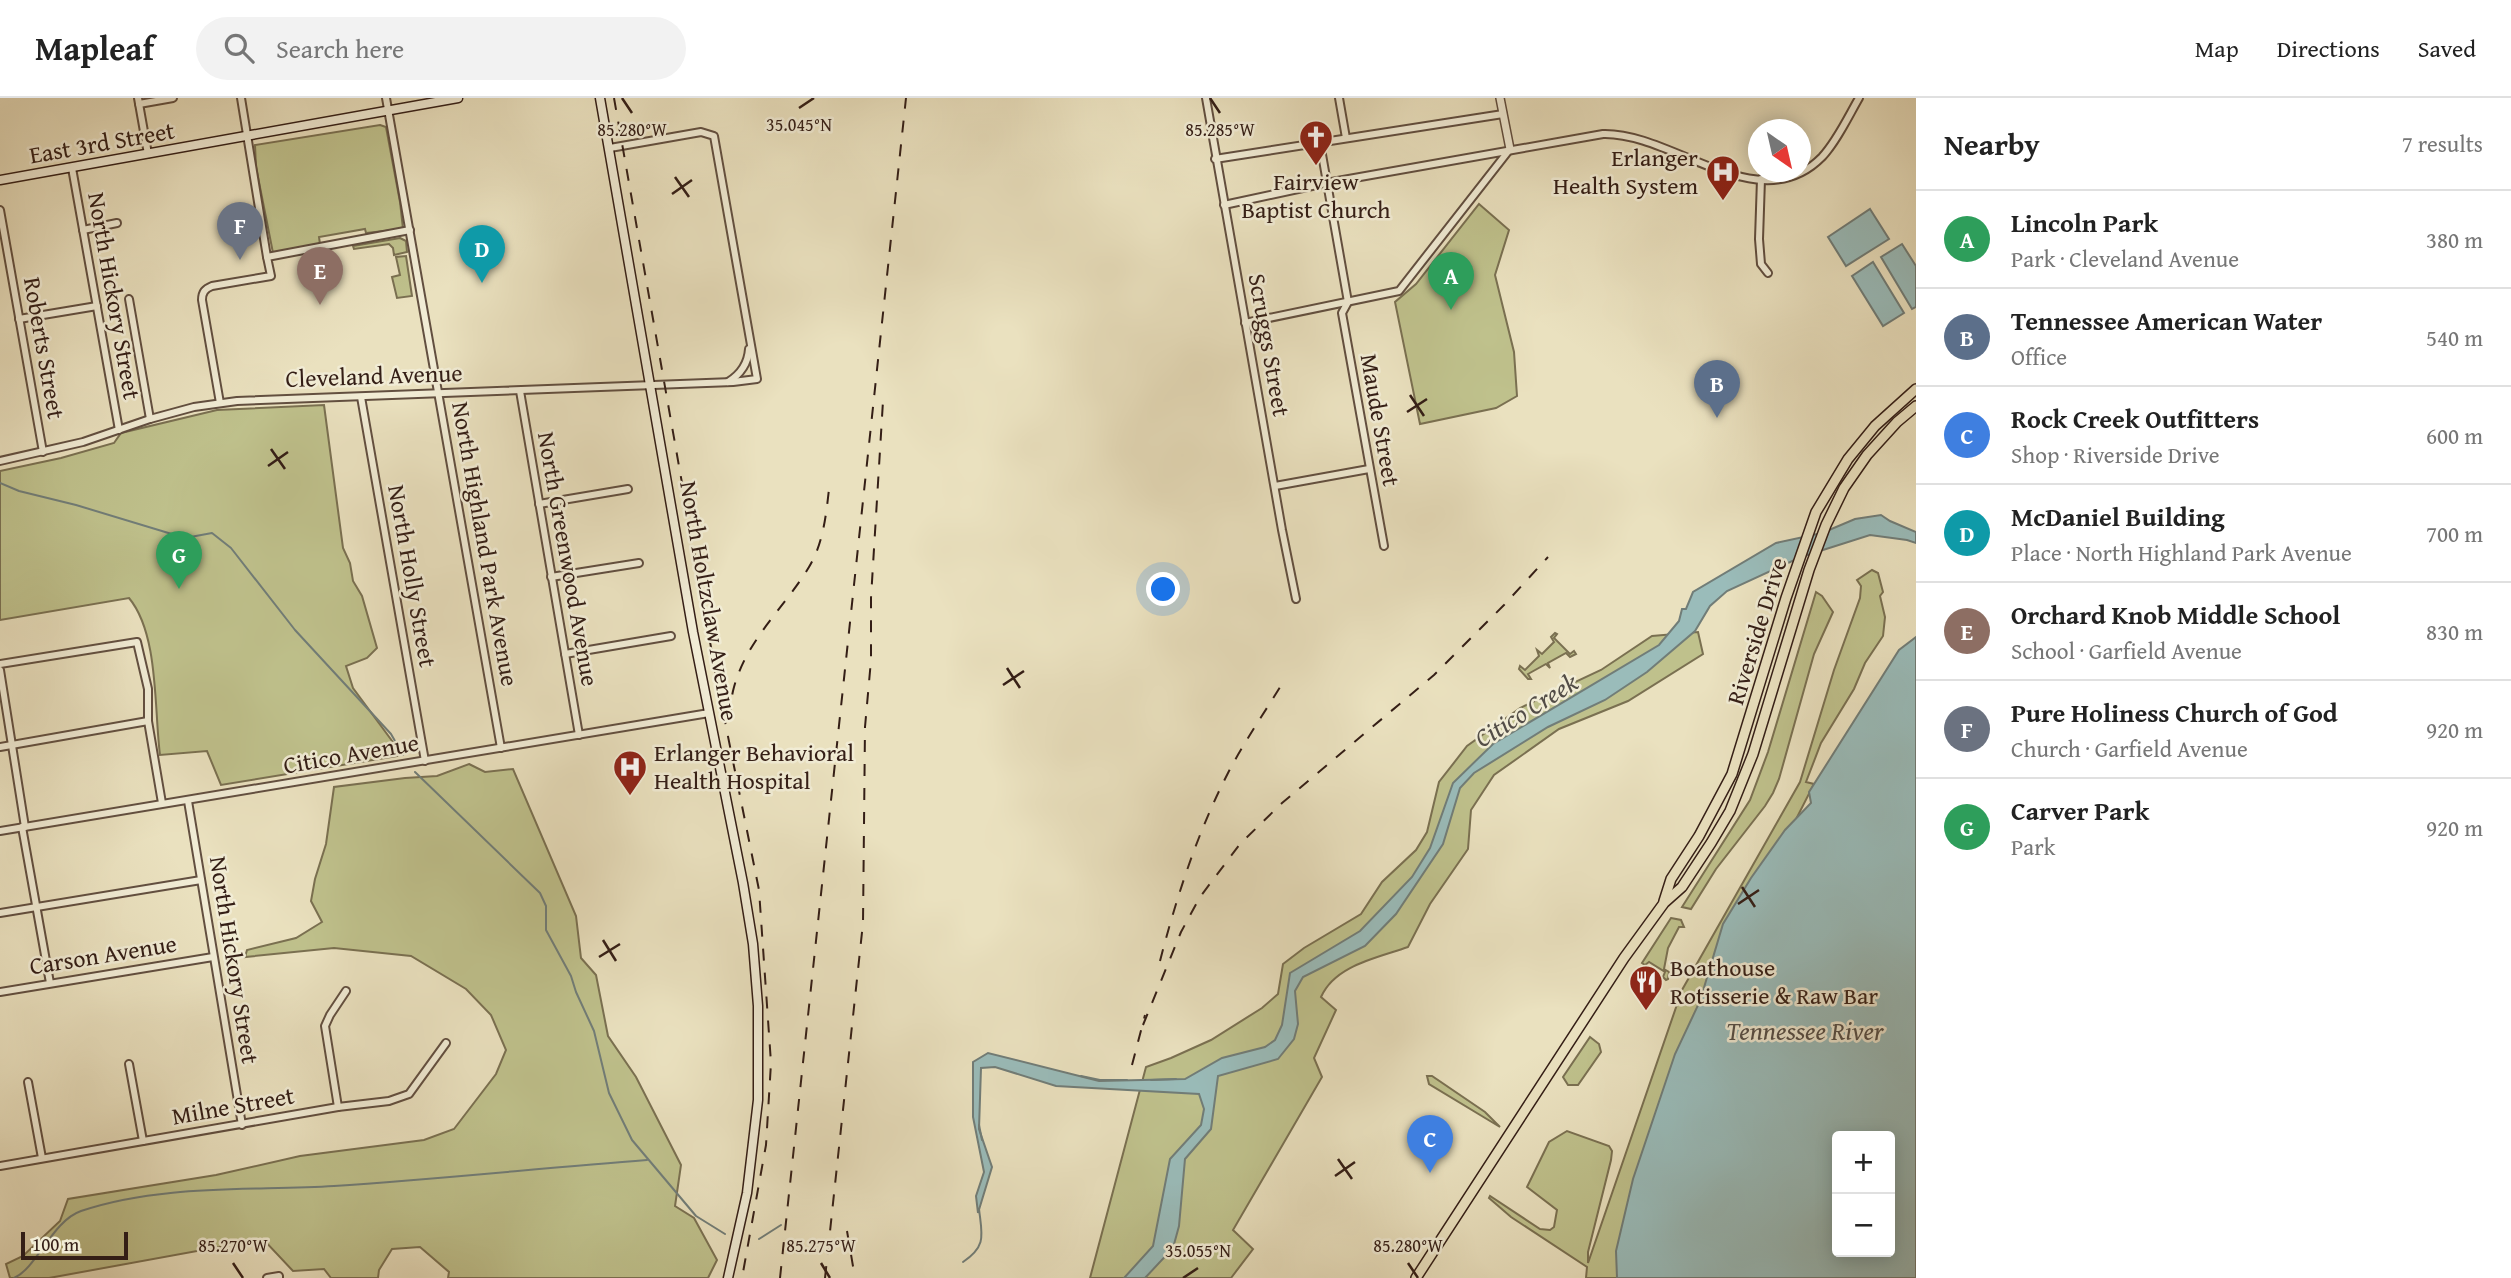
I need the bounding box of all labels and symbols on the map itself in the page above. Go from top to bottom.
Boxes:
text: 35.045°N [766,111,832,138]
street label: East 3rd Street [27,112,178,172]
text: 85.280°W [597,116,667,143]
text: 85.285°W [1185,116,1255,143]
church icon: Fairview Baptist Church [1297,118,1335,167]
north arrow [1748,119,1811,182]
place label: Erlanger Health System [1553,140,1698,203]
hospital icon: Erlanger Health System [1704,153,1742,202]
place label: Fairview Baptist Church [1241,164,1391,227]
street label: North Hickory Street [79,190,150,403]
pin: F [217,202,263,260]
pin: D [459,225,505,283]
pin: E [297,247,343,305]
pin: A [1428,252,1474,310]
street label: Scruggs Street [1240,271,1299,420]
street label: Roberts Street [15,274,74,422]
street label: Maude Street [1352,351,1409,489]
street label: Cleveland Avenue [285,355,463,396]
pin: B [1694,360,1740,418]
street label: North Highland Park Avenue [443,399,528,689]
street label: North Greenwood Avenue [529,429,608,689]
street label: North Holtzclaw Avenue [671,478,748,724]
street label: North Holly Street [379,482,446,670]
pin: G [156,531,202,589]
street label: Riverside Drive [1717,553,1796,709]
your location [1146,572,1180,606]
water label: Citico Creek [1466,662,1585,757]
street label: Citico Avenue [280,724,421,783]
place label: Erlanger Behavioral Health Hospital [654,735,854,798]
hospital icon: Erlanger Behavioral Health Hospital [611,748,649,797]
street label: North Hickory Street [201,854,268,1067]
street label: Carson Avenue [27,926,179,983]
place label: Boathouse Rotisserie & Raw Bar [1670,950,1878,1013]
restaurant icon: Boathouse Rotisserie & Raw Bar [1627,963,1665,1012]
water label: Tennessee River [1726,1011,1885,1050]
street label: Milne Street [169,1077,297,1133]
pin: C [1407,1115,1453,1173]
scale bar [21,1229,128,1261]
text: 85.270°W [198,1232,268,1259]
text: 85.275°W [786,1232,856,1259]
text: 85.280°W [1373,1232,1443,1259]
text: 35.055°N [1165,1237,1231,1264]

